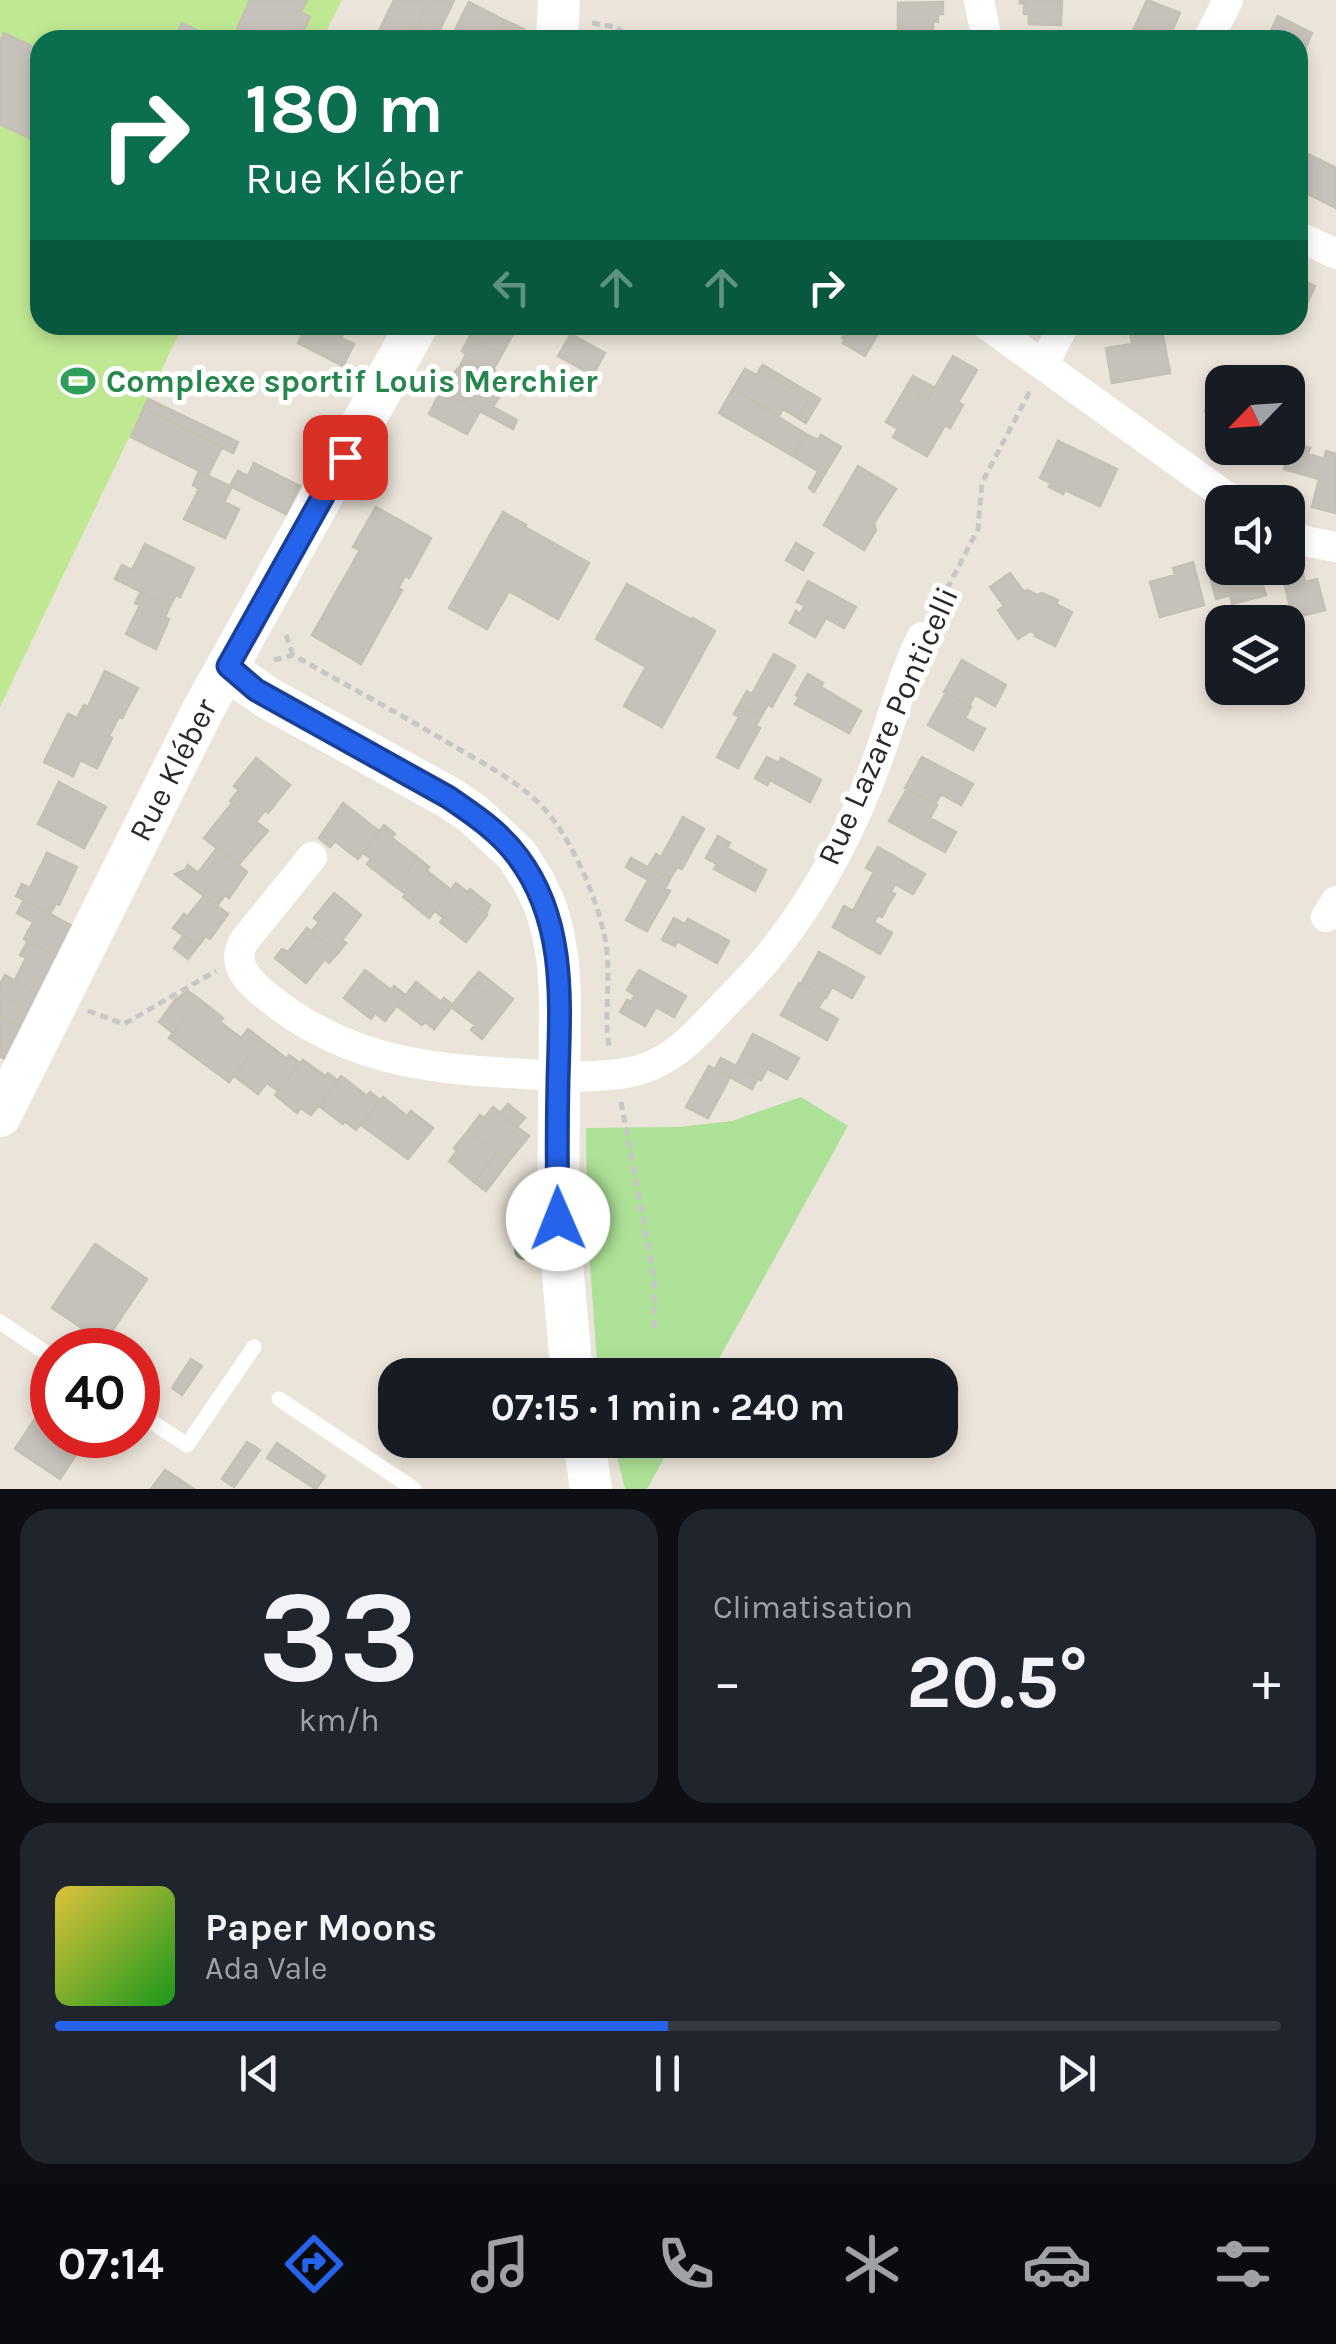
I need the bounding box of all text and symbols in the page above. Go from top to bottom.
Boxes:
text: 180 m [245,68,444,150]
icon: right [80,70,210,200]
text: Rue Kléber [245,152,463,204]
icon: left [484,260,539,315]
icon: ahead [589,260,644,315]
icon: ahead [694,260,749,315]
icon: right [799,260,854,315]
sports icon: Complexe sportif Louis Merchier [59,362,97,400]
place label: Complexe sportif Louis Merchier [106,363,598,400]
north arrow [1205,365,1305,465]
map controls [1205,365,1305,705]
pin [303,415,388,500]
icon: arrive [318,430,373,485]
button: sound [1205,485,1305,585]
street label: Rue Lazare Ponticelli [810,581,966,871]
button: layers [1205,605,1305,705]
street label: Rue Kléber [121,692,225,847]
position arrow [506,1167,610,1271]
speed limit sign: 40 [30,1328,160,1458]
text: 07:15 · 1 min · 240 m [491,1385,845,1430]
text: 33 [258,1561,420,1713]
text: Climatisation [713,1589,913,1626]
text: 20.5° [906,1638,1088,1726]
text: − [713,1650,742,1714]
text: + [1252,1650,1281,1714]
text: km/h [298,1702,380,1739]
text: Paper Moons [205,1905,437,1950]
text: Ada Vale [205,1950,328,1987]
icon: previous [232,2046,287,2101]
icon: pause [640,2046,695,2101]
icon: next [1049,2046,1104,2101]
icon: directions [279,2229,349,2299]
icon: music [465,2229,535,2299]
icon: phone [651,2229,721,2299]
icon: climate [837,2229,907,2299]
icon: car [1022,2229,1092,2299]
icon: filters [1208,2229,1278,2299]
text: 07:14 [58,2238,164,2290]

